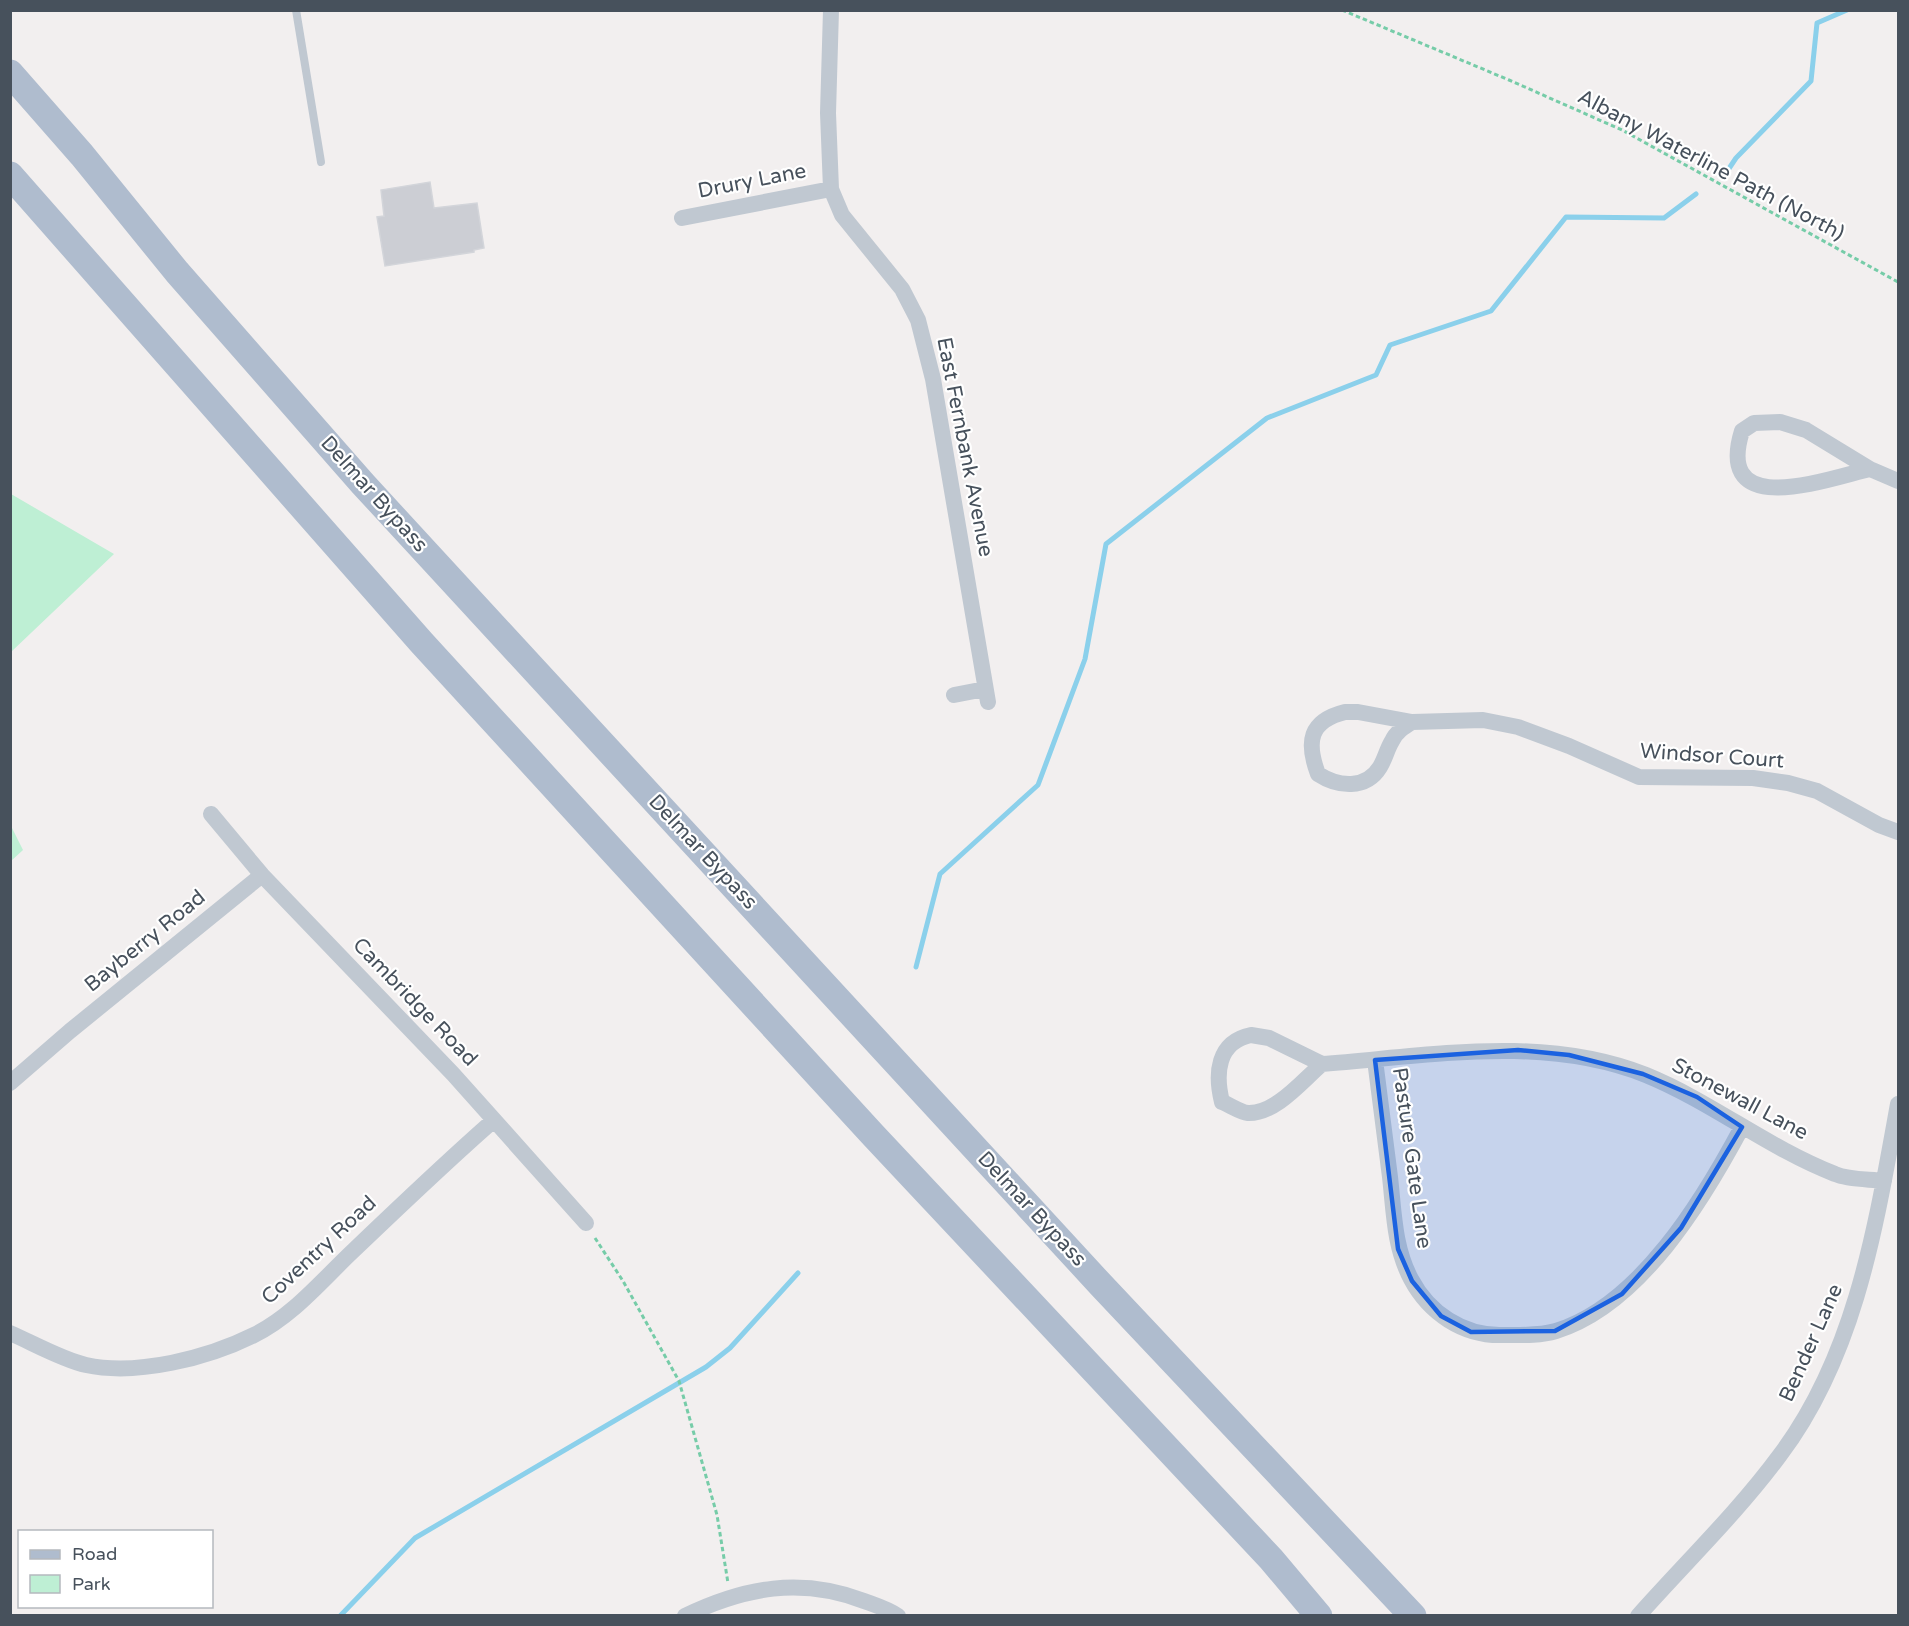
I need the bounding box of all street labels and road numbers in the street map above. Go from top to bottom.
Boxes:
street label: Albany Waterline Path (North) [1574,84,1848,246]
street label: Drury Lane [696,158,808,204]
street label: East Fernbank Avenue [931,335,999,559]
street label: Delmar Bypass [315,431,433,557]
street label: Windsor Court [1639,738,1785,774]
street label: Delmar Bypass [643,789,763,915]
street label: Bayberry Road [80,885,210,997]
street label: Cambridge Road [347,933,483,1071]
street label: Stonewall Lane [1668,1053,1812,1145]
street label: Pasture Gate Lane [1387,1066,1437,1250]
street label: Delmar Bypass [972,1146,1092,1272]
street label: Coventry Road [256,1190,382,1310]
street label: Bender Lane [1774,1280,1848,1406]

